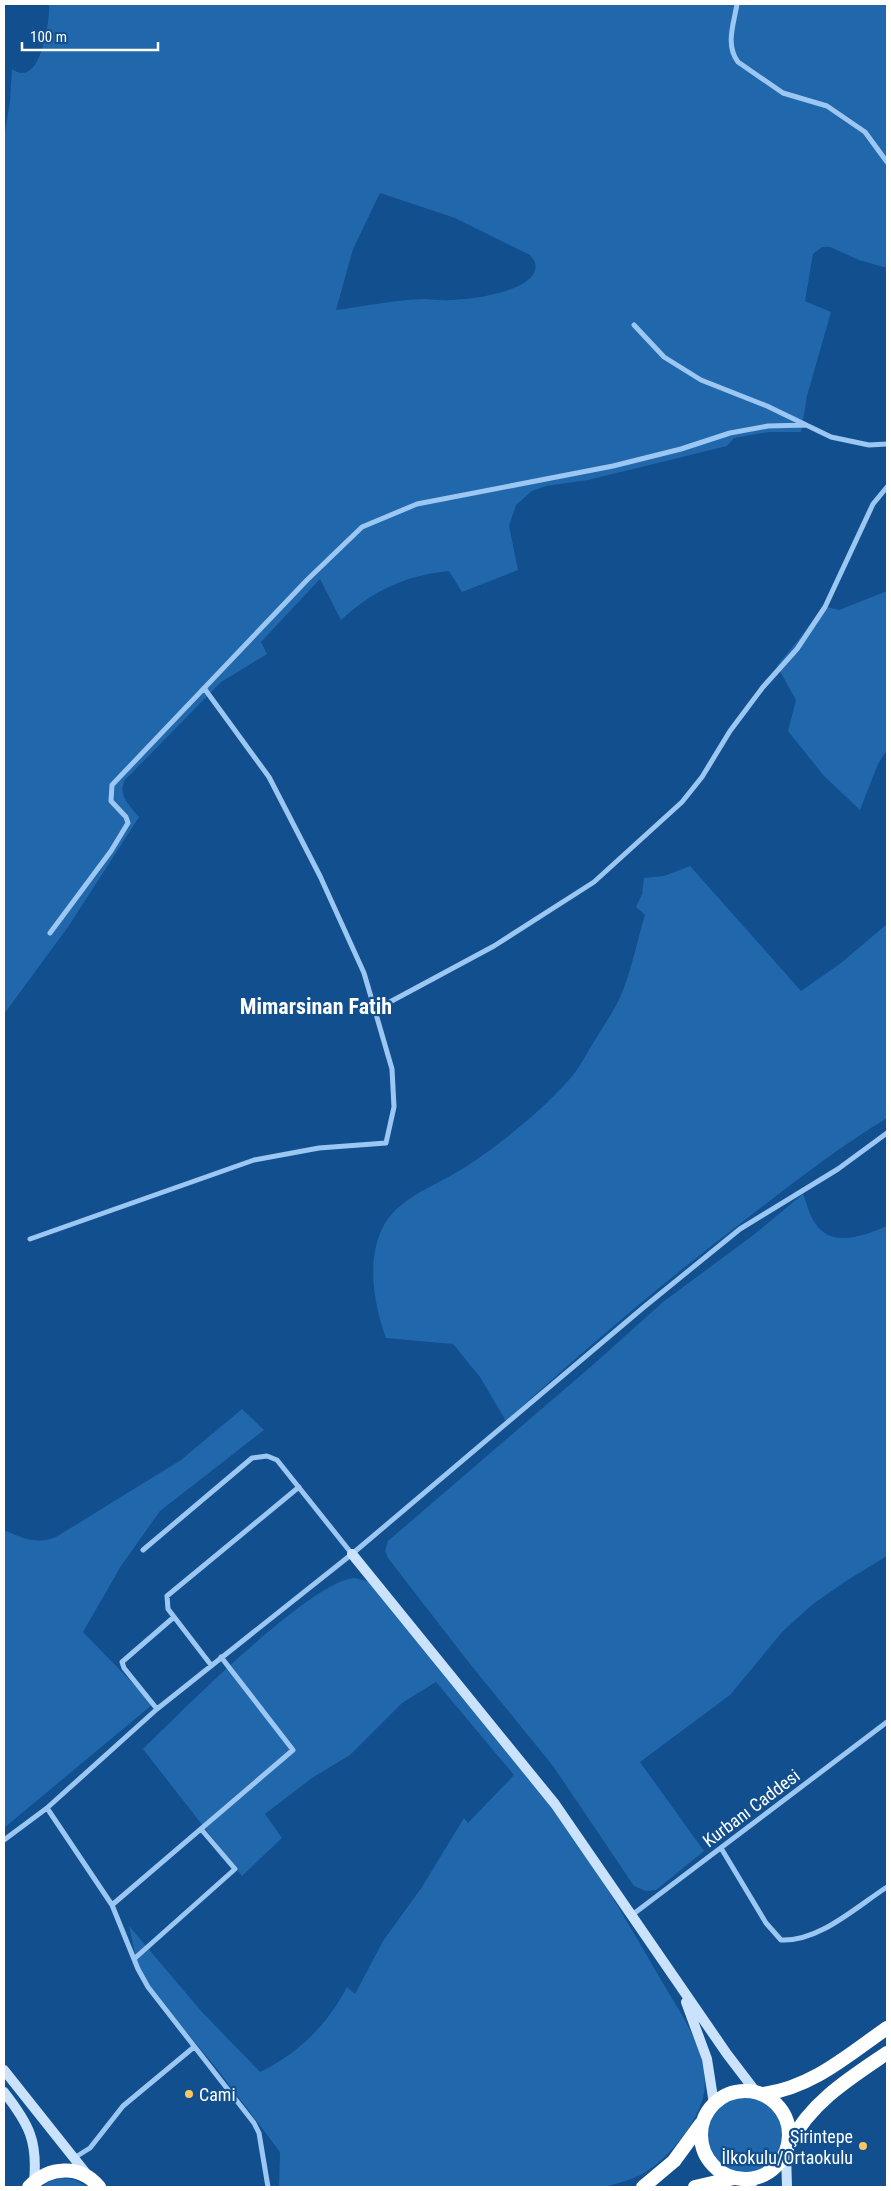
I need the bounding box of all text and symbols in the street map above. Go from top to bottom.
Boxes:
scale bar [22,20,159,52]
text: 100 m [30,28,67,46]
district label: Mimarsinan Fatih [240,994,392,1019]
street label: Kurbanı Caddesi [698,1765,804,1851]
place label: Cami [199,2084,236,2105]
marker: Cami [183,2088,195,2100]
place label: Şirintepe İlkokulu/Ortaokulu [722,2126,853,2168]
marker: Şirintepe İlkokulu/Ortaokulu [857,2140,869,2152]

